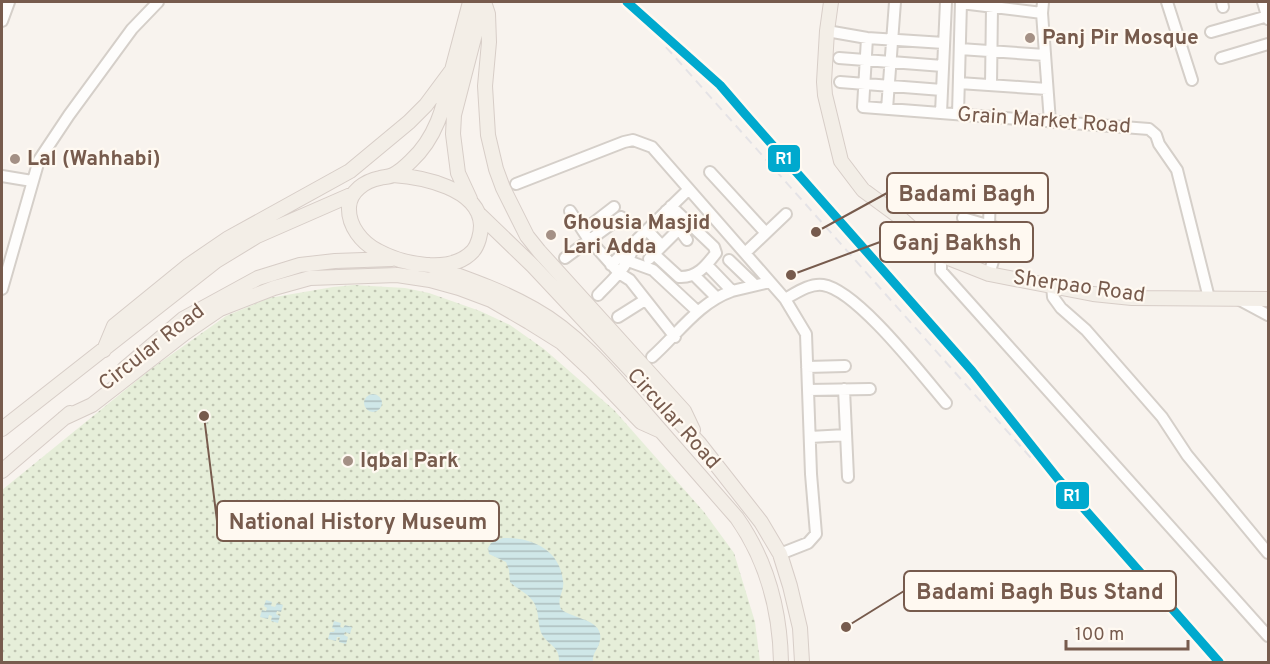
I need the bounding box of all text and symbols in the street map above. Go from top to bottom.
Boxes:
place label: Panj Pir Mosque [1042,25,1199,52]
marker: Panj Pir Mosque [1023,31,1037,45]
street label: Grain Market Road [956,101,1132,141]
line badge: R1 [767,144,801,173]
place label: Lal (Wahhabi) [27,146,160,173]
text: R1 [775,150,793,170]
marker: Lal (Wahhabi) [8,152,22,166]
callout: Badami Bagh [887,173,1048,213]
text: Badami Bagh [898,182,1036,209]
place label: Ghousia Masjid Lari Adda [563,210,710,261]
callout: Ganj Bakhsh [880,222,1033,262]
marker: Ghousia Masjid Lari Adda [544,228,558,242]
text: Ganj Bakhsh [893,231,1021,258]
street label: Sherpao Road [1011,264,1147,310]
street label: Circular Road [94,298,210,398]
street label: Circular Road [620,363,726,475]
place label: Iqbal Park [360,448,459,475]
marker: Iqbal Park [341,454,355,468]
line badge: R1 [1055,481,1090,510]
text: R1 [1063,487,1081,507]
callout: National History Museum [217,501,499,541]
text: National History Museum [229,510,487,537]
callout: Badami Bagh Bus Stand [904,571,1176,611]
text: Badami Bagh Bus Stand [916,580,1164,607]
scale bar [1066,613,1188,651]
text: 100 m [1075,624,1124,647]

